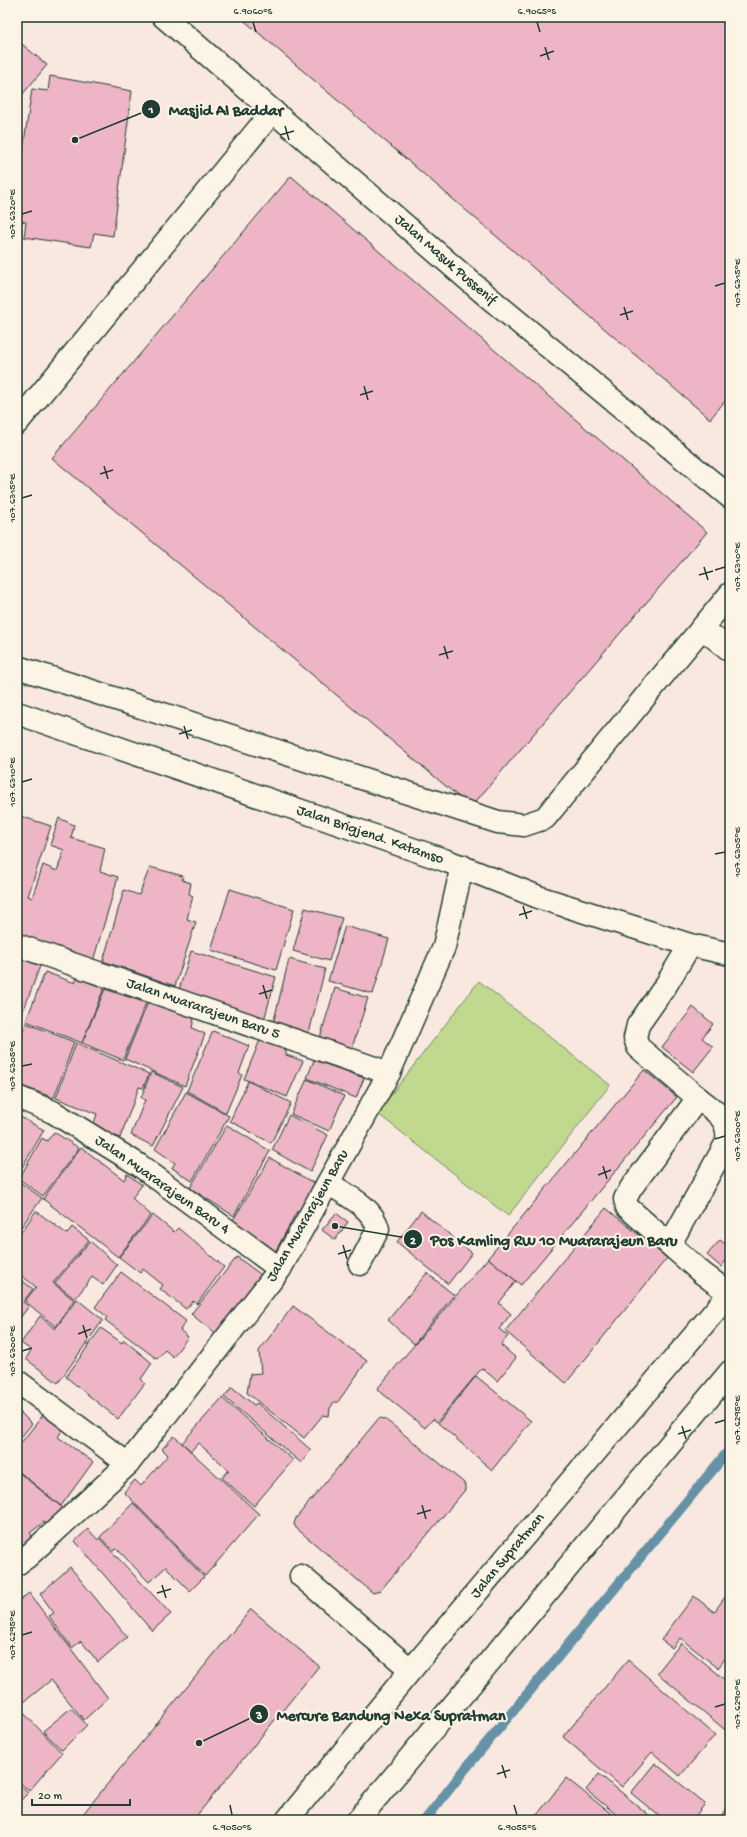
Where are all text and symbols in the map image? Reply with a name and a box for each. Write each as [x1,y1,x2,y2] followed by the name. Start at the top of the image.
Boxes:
[234,6,273,18] text: 6.9060°S
[518,6,557,18] text: 6.9065°S
[141,95,291,123] callout: Masjid Al Baddar
[169,103,285,122] text: Masjid Al Baddar
[148,104,154,118] text: 1
[7,188,19,240] text: 107.6320°E
[390,211,501,310] street label: Jalan Masuk Pussenif
[732,258,744,308] text: 107.6315°E
[7,473,19,523] text: 107.6315°E
[732,542,744,592] text: 107.6310°E
[7,757,19,807] text: 107.6310°E
[294,801,446,869] street label: Jalan Brigjend. Katamso
[732,826,744,878] text: 107.6305°E
[124,974,282,1044] street label: Jalan Muararajeun Baru 5
[7,1040,19,1092] text: 107.6305°E
[732,1110,744,1162] text: 107.6300°E
[91,1132,233,1238] street label: Jalan Muararajeun Baru 4
[263,1147,353,1285] street label: Jalan Muararajeun Baru
[403,1225,686,1253] callout: Pos Kamling RW 10 Muararajeun Baru
[429,1233,678,1252] text: Pos Kamling RW 10 Muararajeun Baru
[410,1235,416,1249] text: 2
[7,1325,19,1377] text: 107.6300°E
[732,1395,744,1446] text: 107.6295°E
[467,1510,549,1602] street label: Jalan Supratman
[7,1610,19,1661] text: 107.6295°E
[732,1679,744,1730] text: 107.6290°E
[249,1700,514,1728] callout: Mercure Bandung Nexa Supratman
[276,1708,506,1727] text: Mercure Bandung Nexa Supratman
[255,1710,262,1724] text: 3
[32,1781,130,1807] scale bar
[38,1790,63,1804] text: 20 m
[213,1822,252,1834] text: 6.9050°S
[498,1822,537,1834] text: 6.9055°S

